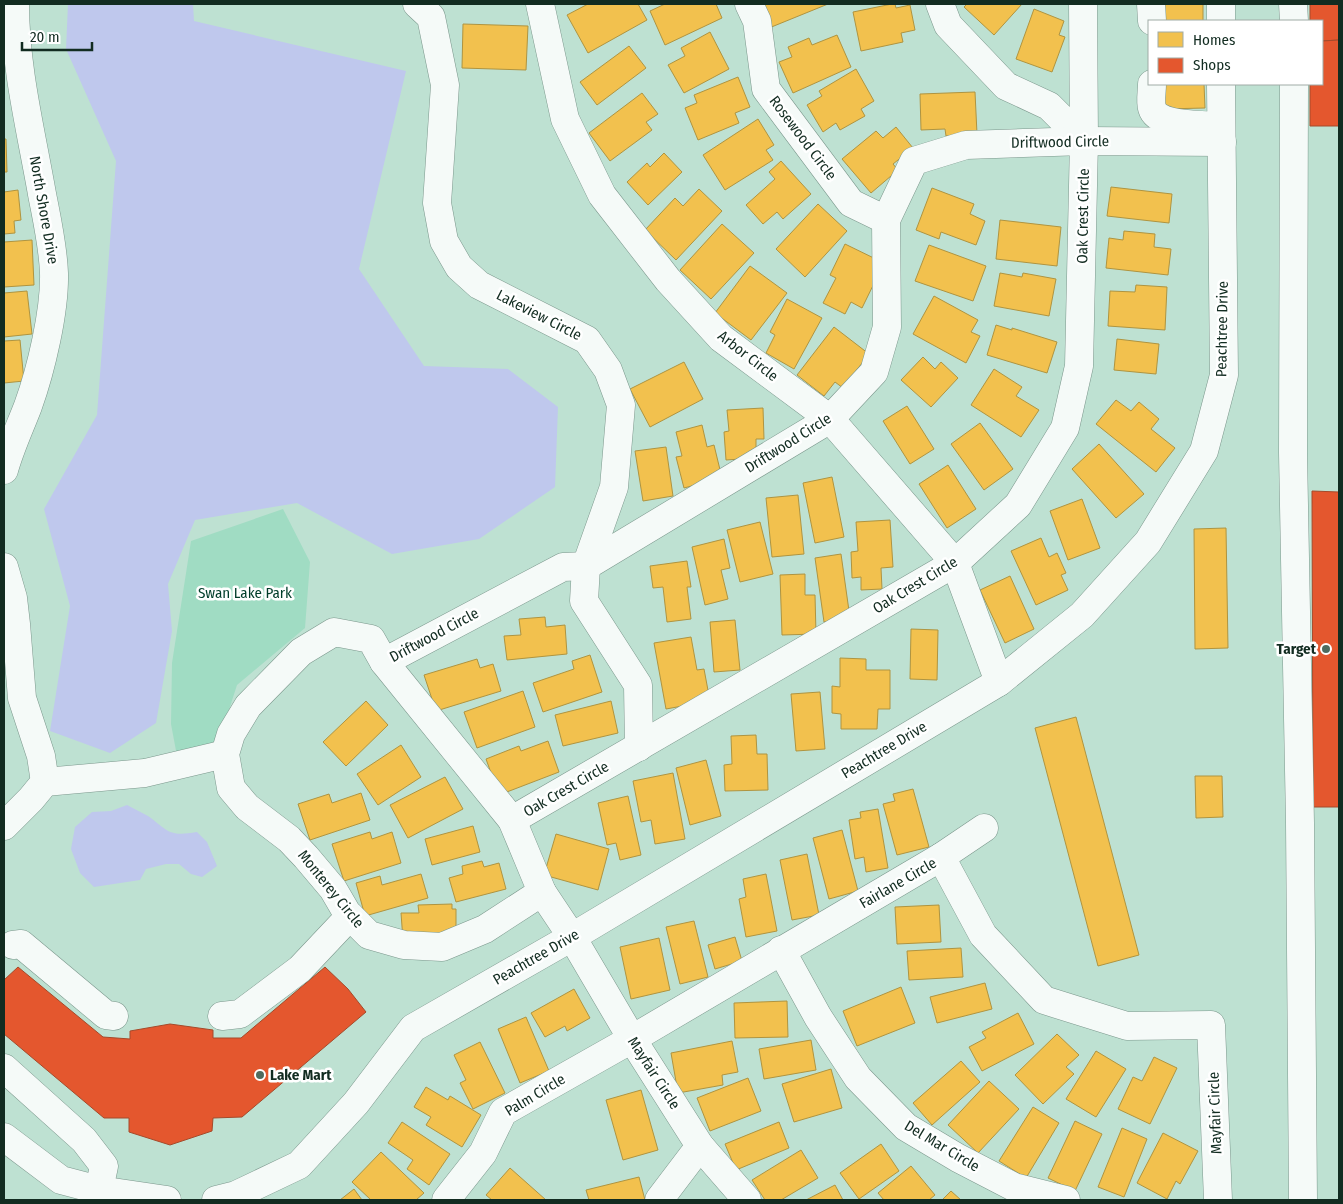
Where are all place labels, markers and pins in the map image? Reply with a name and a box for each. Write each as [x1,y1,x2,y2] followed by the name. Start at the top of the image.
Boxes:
[1277,640,1317,658] place label: Target
[1320,643,1332,655] marker: Target
[270,1066,332,1084] place label: Lake Mart
[254,1069,266,1081] marker: Lake Mart

